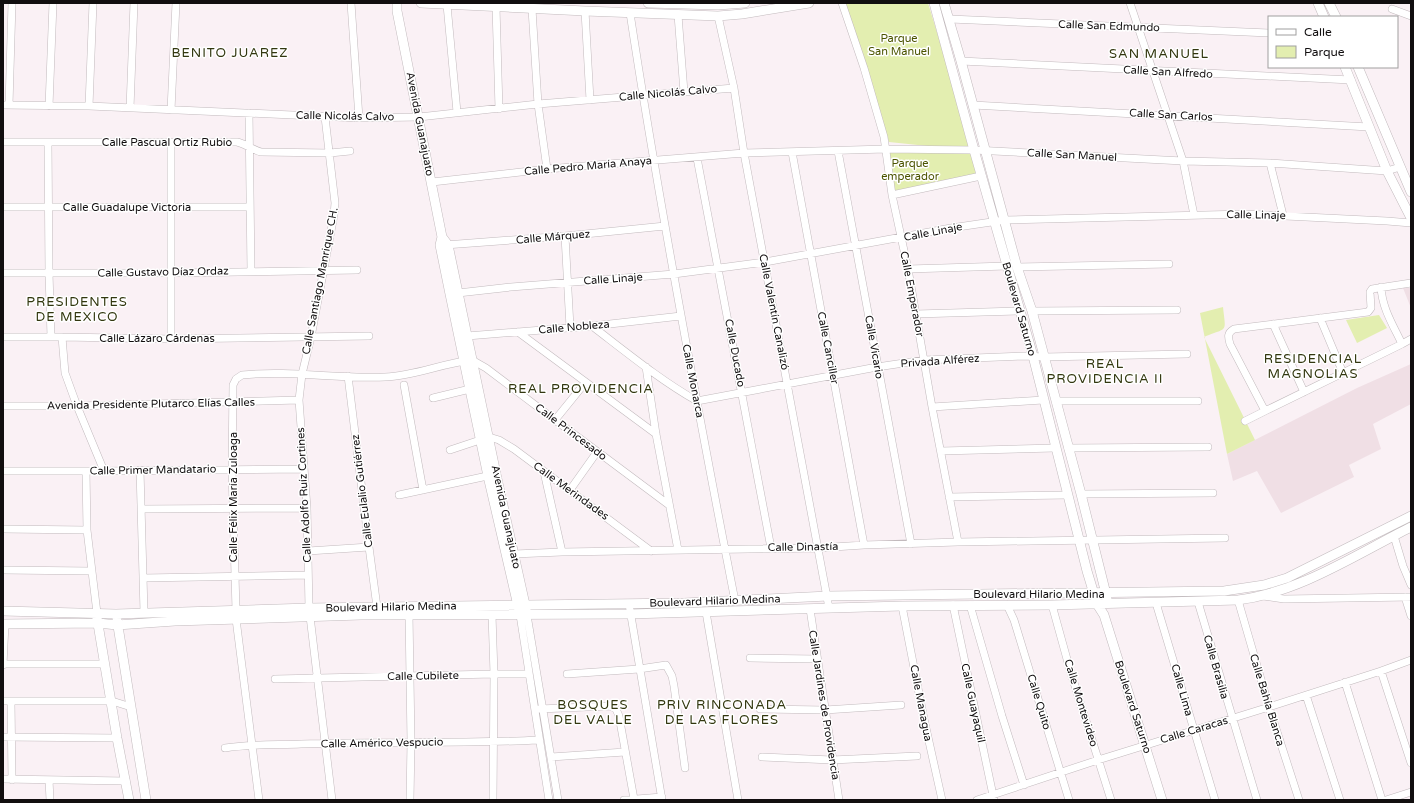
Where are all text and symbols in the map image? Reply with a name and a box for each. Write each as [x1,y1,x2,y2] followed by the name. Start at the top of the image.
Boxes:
[1268,16,1398,68] legend
[1058,18,1160,34] street label: Calle San Edmundo
[1304,25,1332,39] text: Calle
[868,32,930,58] park label: Parque San Manuel
[171,45,289,61] district label: BENITO JUAREZ
[1304,45,1345,59] text: Parque
[1109,46,1209,62] district label: SAN MANUEL
[1123,63,1214,81] street label: Calle San Alfredo
[404,71,437,177] street label: Avenida Guanajuato
[618,82,718,104] street label: Calle Nicolás Calvo
[1129,106,1213,124] street label: Calle San Carlos
[296,109,395,123] street label: Calle Nicolás Calvo
[102,136,233,149] street label: Calle Pascual Ortiz Rubio
[1027,146,1117,164] street label: Calle San Manuel
[524,154,652,178] street label: Calle Pedro María Anaya
[881,157,940,183] park label: Parque emperador
[63,201,191,214] street label: Calle Guadalupe Victoria
[299,206,341,356] street label: Calle Santiago Manrique CH.
[1226,208,1286,222] street label: Calle Linaje
[903,220,963,244] street label: Calle Linaje
[515,227,591,247] street label: Calle Márquez
[897,250,927,339] street label: Calle Emperador
[756,253,792,371] street label: Calle Valentín Canalizó
[999,261,1039,358] street label: Boulevard Saturno
[97,264,229,280] street label: Calle Gustavo Díaz Ordaz
[583,270,643,288] street label: Calle Linaje
[26,294,128,325] district label: PRESIDENTES DE MEXICO
[815,311,842,386] street label: Calle Canciller
[862,314,886,380] street label: Calle Vicario
[538,317,610,337] street label: Calle Nobleza
[722,318,748,388] street label: Calle Ducado
[99,332,215,345] street label: Calle Lázaro Cárdenas
[680,343,706,419] street label: Calle Monarca
[1264,351,1362,382] district label: RESIDENCIAL MAGNOLIAS
[900,352,980,370] street label: Privada Alférez
[1047,356,1163,387] district label: REAL PROVIDENCIA II
[508,381,654,397] district label: REAL PROVIDENCIA
[47,396,255,412] street label: Avenida Presidente Plutarco Elías Calles
[533,401,610,463] street label: Calle Princesado
[294,427,314,563] street label: Calle Adolfo Ruíz Cortines
[227,432,240,562] street label: Calle Félix María Zuloaga
[349,433,375,548] street label: Calle Eulalio Gutiérrez
[531,459,611,523] street label: Calle Merindades
[90,462,217,478] street label: Calle Primer Mandatario
[489,464,523,570] street label: Avenida Guanajuato
[768,540,838,554] street label: Calle Dinastía
[973,588,1105,601] street label: Boulevard Hilario Medina
[649,592,781,610] street label: Boulevard Hilario Medina
[325,599,457,615] street label: Boulevard Hilario Medina
[806,629,842,781] street label: Calle Jardines de Providencia
[1201,633,1231,701] street label: Calle Brasilia
[1247,652,1287,748] street label: Calle Bahía Blanca
[1062,658,1101,749] street label: Calle Montevideo
[1112,659,1154,755] street label: Boulevard Saturno
[958,662,988,744] street label: Calle Guayaquil
[1168,662,1196,718] street label: Calle Lima
[907,664,935,742] street label: Calle Managua
[387,669,459,683] street label: Calle Cubilete
[1024,673,1054,732] street label: Calle Quito
[553,697,633,728] district label: BOSQUES DEL VALLE
[657,697,787,728] district label: PRIV RINCONADA DE LAS FLORES
[1159,714,1229,746] street label: Calle Caracas
[321,735,444,751] street label: Calle Américo Vespucio

